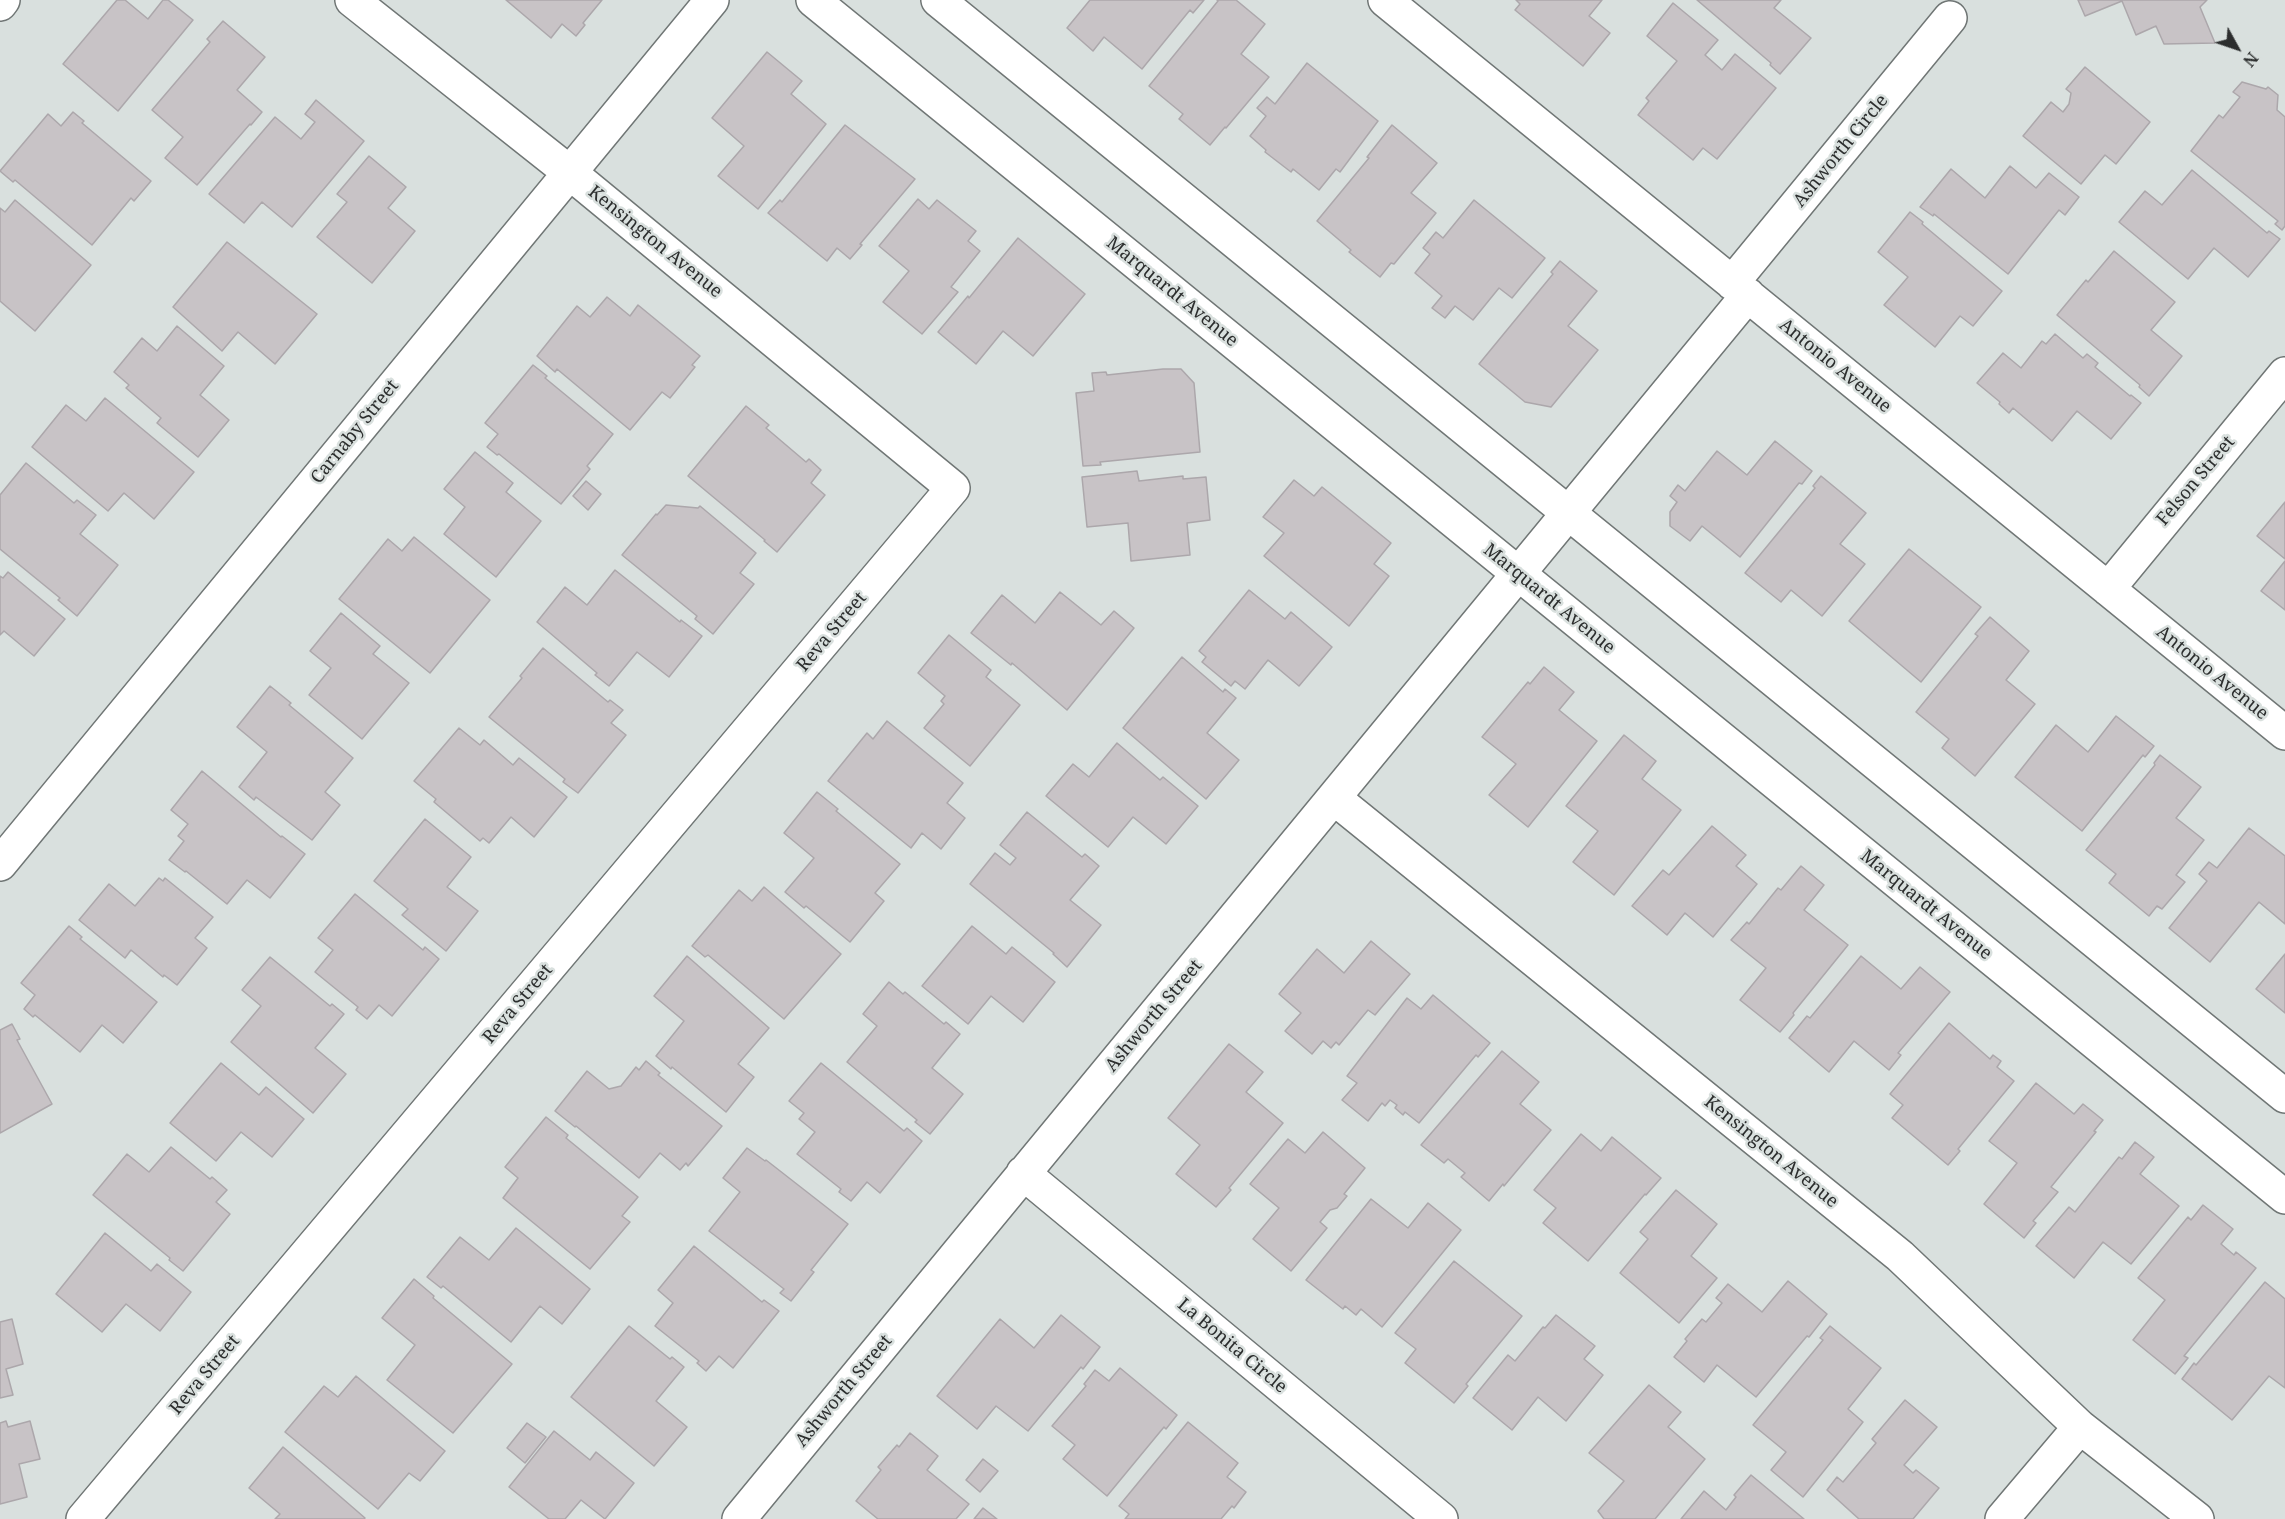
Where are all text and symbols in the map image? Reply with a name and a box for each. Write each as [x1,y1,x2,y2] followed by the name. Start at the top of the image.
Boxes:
[2207,18,2267,78] north arrow
[2238,48,2263,71] text: N
[1789,90,1893,212] street label: Ashworth Circle
[584,181,726,303] street label: Kensington Avenue
[1102,232,1242,352] street label: Marquardt Avenue
[1775,314,1895,418] street label: Antonio Avenue
[307,376,403,488] street label: Carnaby Street
[2152,432,2240,530] street label: Felson Street
[1479,539,1619,659] street label: Marquardt Avenue
[793,588,871,676] street label: Reva Street
[2152,621,2272,725] street label: Antonio Avenue
[1856,845,1996,965] street label: Marquardt Avenue
[1101,956,1207,1076] street label: Ashworth Street
[479,960,557,1048] street label: Reva Street
[1700,1091,1842,1213] street label: Kensington Avenue
[1173,1294,1291,1398] street label: La Bonita Circle
[166,1331,244,1419] street label: Reva Street
[791,1331,897,1451] street label: Ashworth Street

